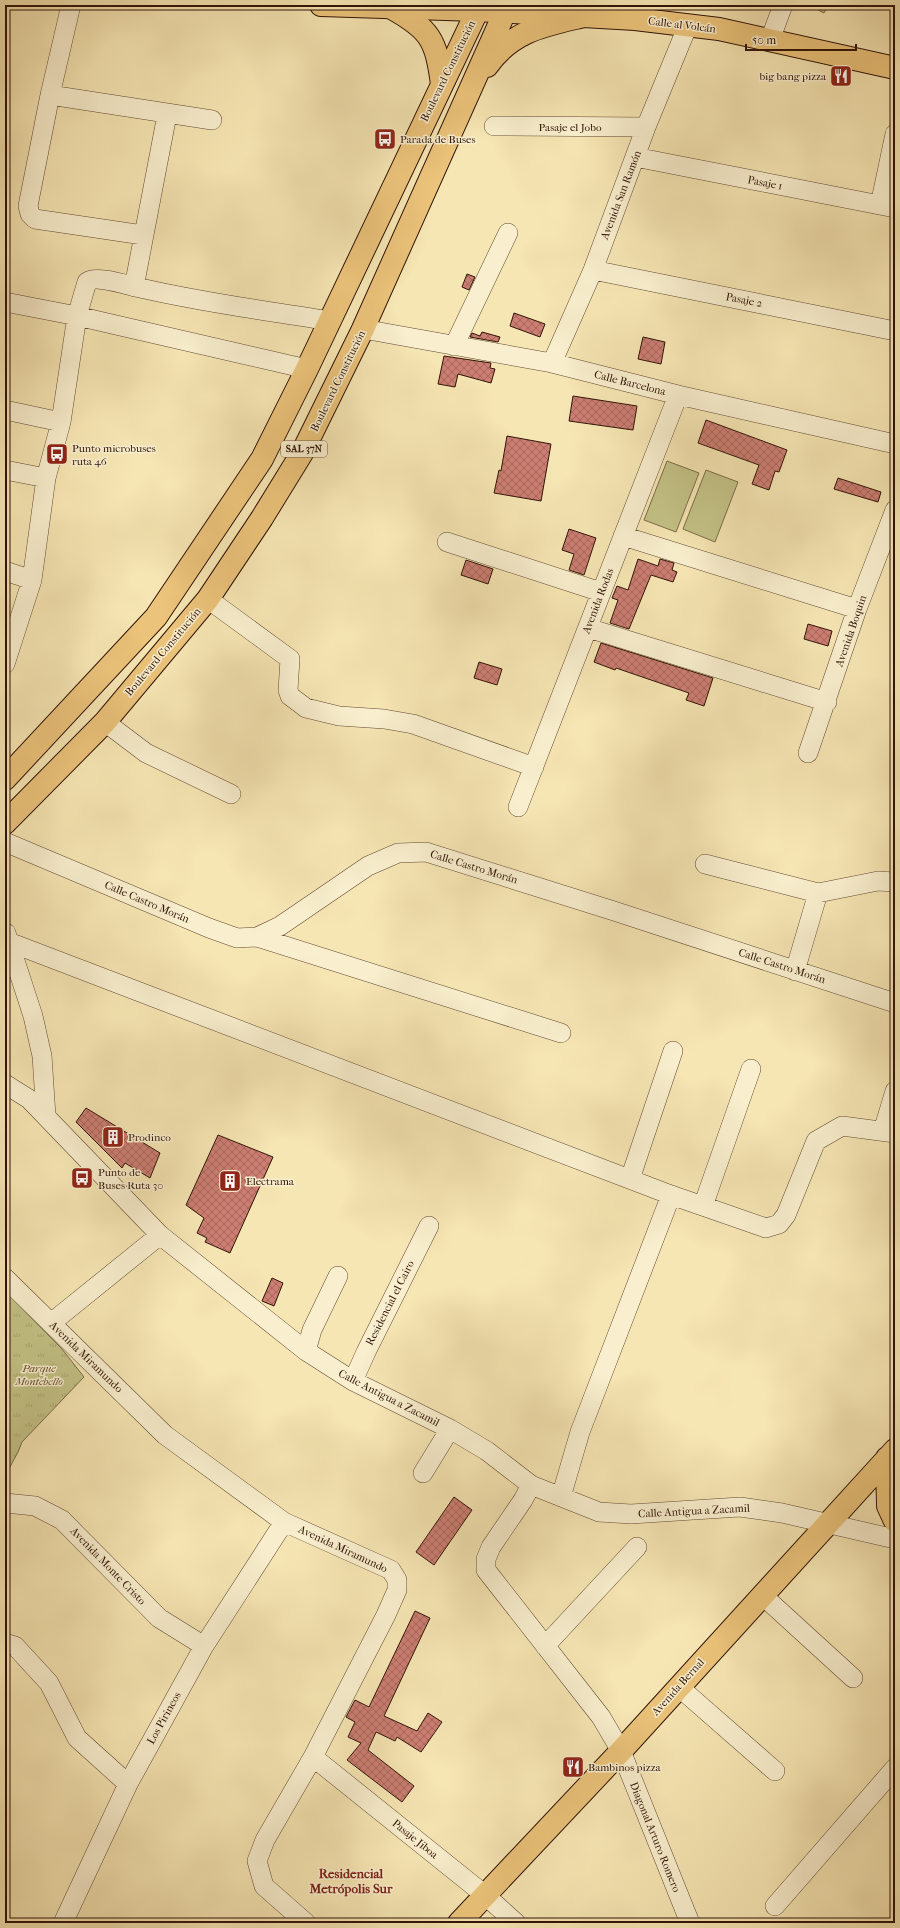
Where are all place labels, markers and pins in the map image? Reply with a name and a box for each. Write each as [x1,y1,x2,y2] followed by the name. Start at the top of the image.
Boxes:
[828,63,854,89] restaurant icon: big bang pizza
[758,70,827,83] place label: big bang pizza
[372,126,398,152] bus stop icon: Parada de Buses
[400,133,476,146] place label: Parada de Buses
[44,441,70,467] bus stop icon: Punto microbuses ruta 46
[72,442,156,468] place label: Punto microbuses ruta 46
[100,1124,126,1150] building icon: Prodinco
[128,1131,171,1144] place label: Prodinco
[69,1165,95,1191] bus stop icon: Punto de Buses Ruta 30
[98,1166,163,1192] place label: Punto de Buses Ruta 30
[217,1168,243,1194] building icon: Electrama
[246,1175,295,1188] place label: Electrama
[560,1754,586,1780] restaurant icon: Bambinos pizza
[588,1761,662,1774] place label: Bambinos pizza

